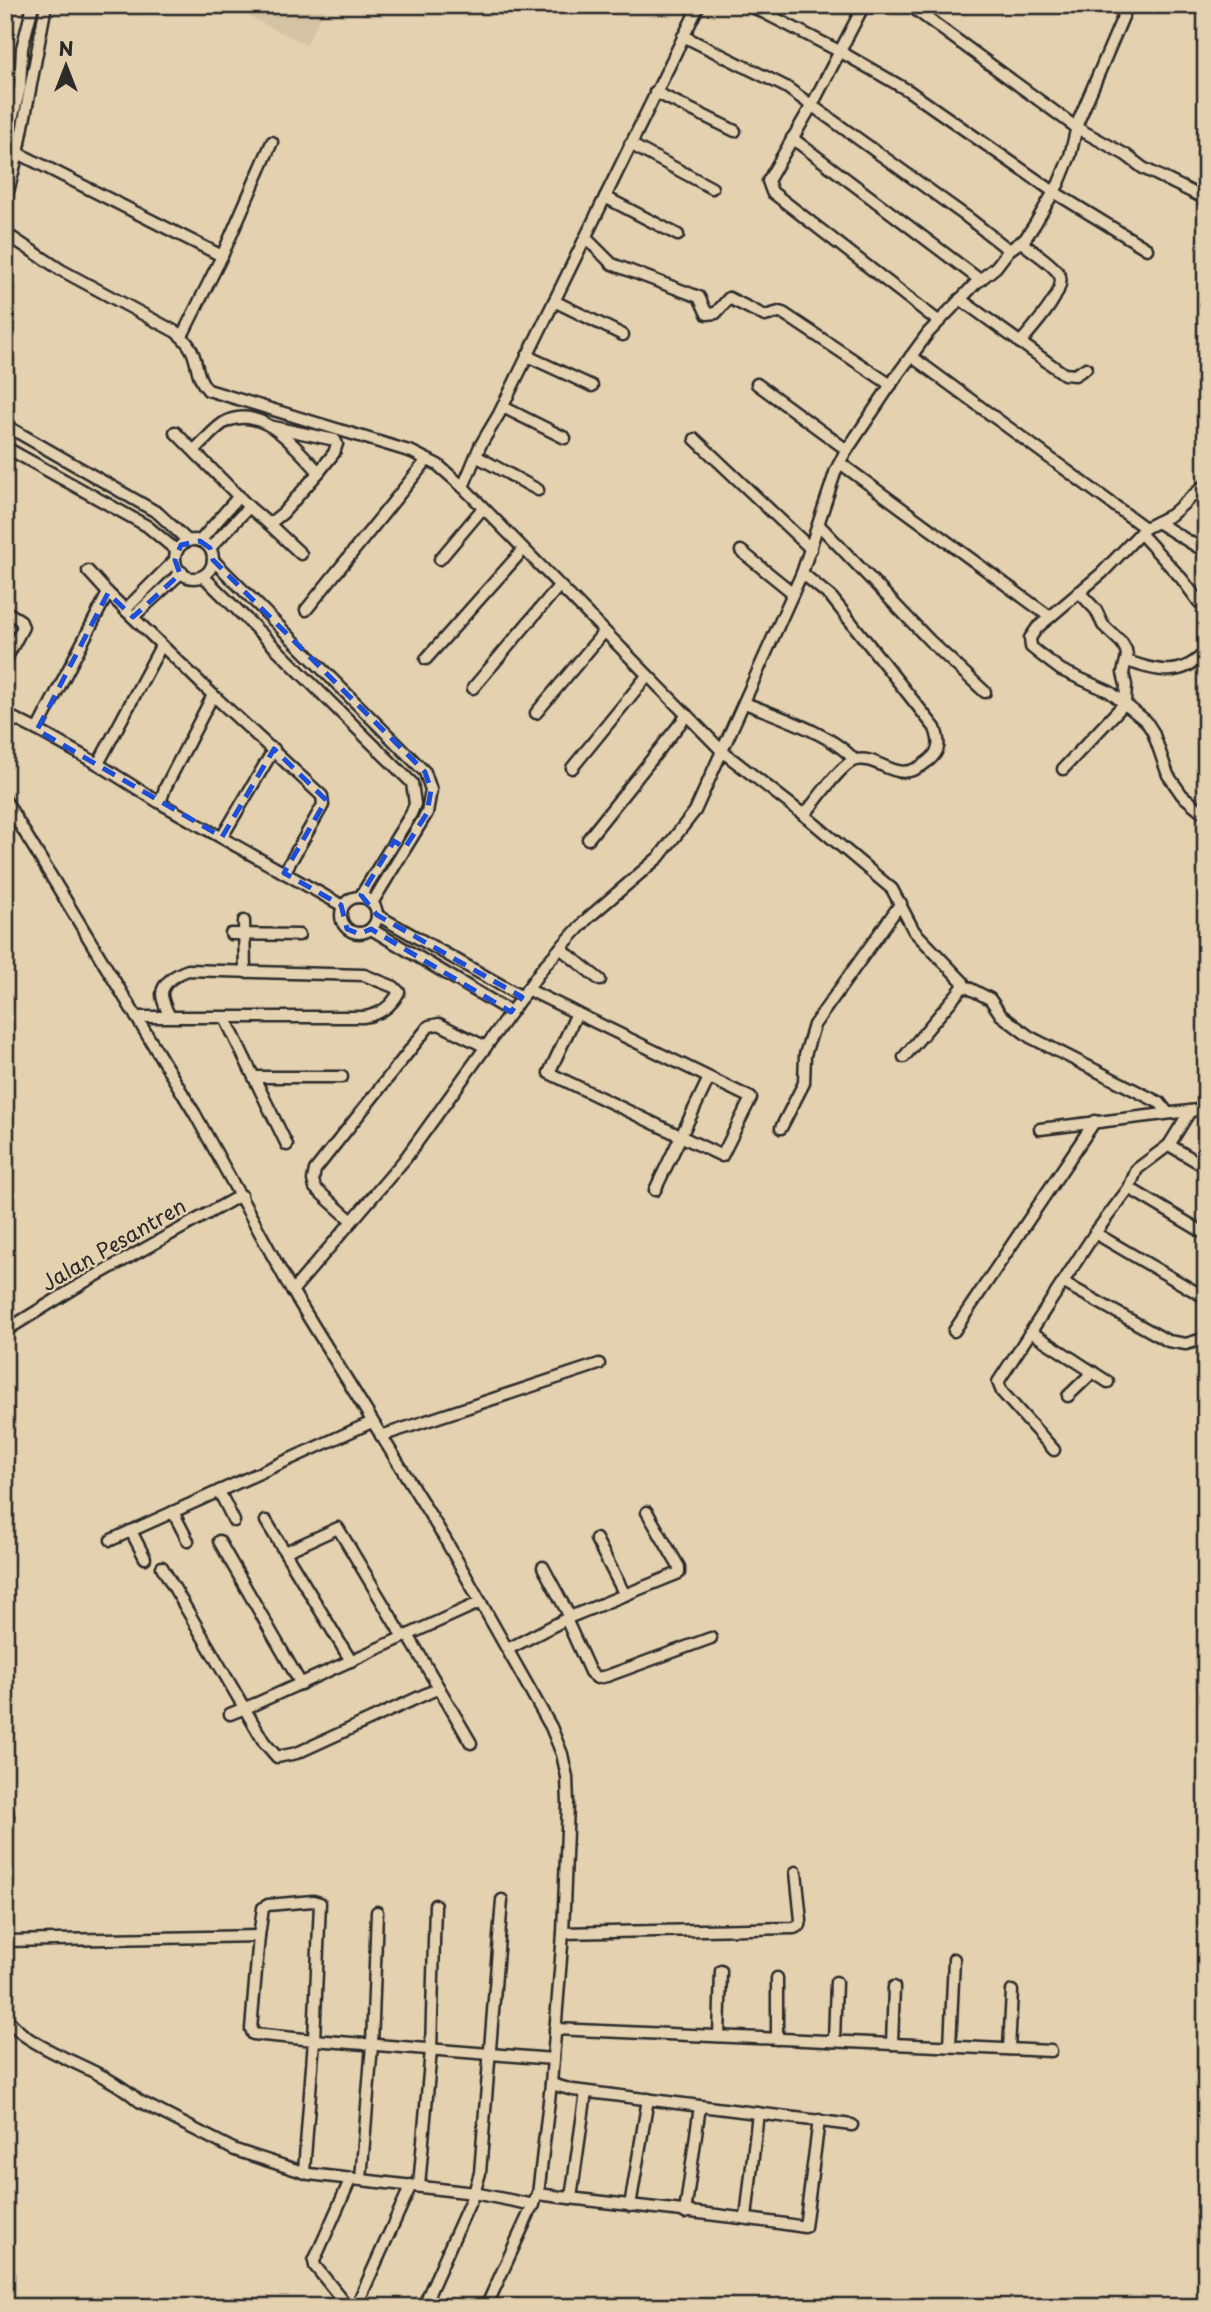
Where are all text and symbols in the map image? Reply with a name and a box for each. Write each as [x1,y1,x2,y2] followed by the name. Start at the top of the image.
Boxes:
[32,32,102,102] north arrow
[58,34,74,62] text: N
[34,1189,192,1298] street label: Jalan Pesantren

